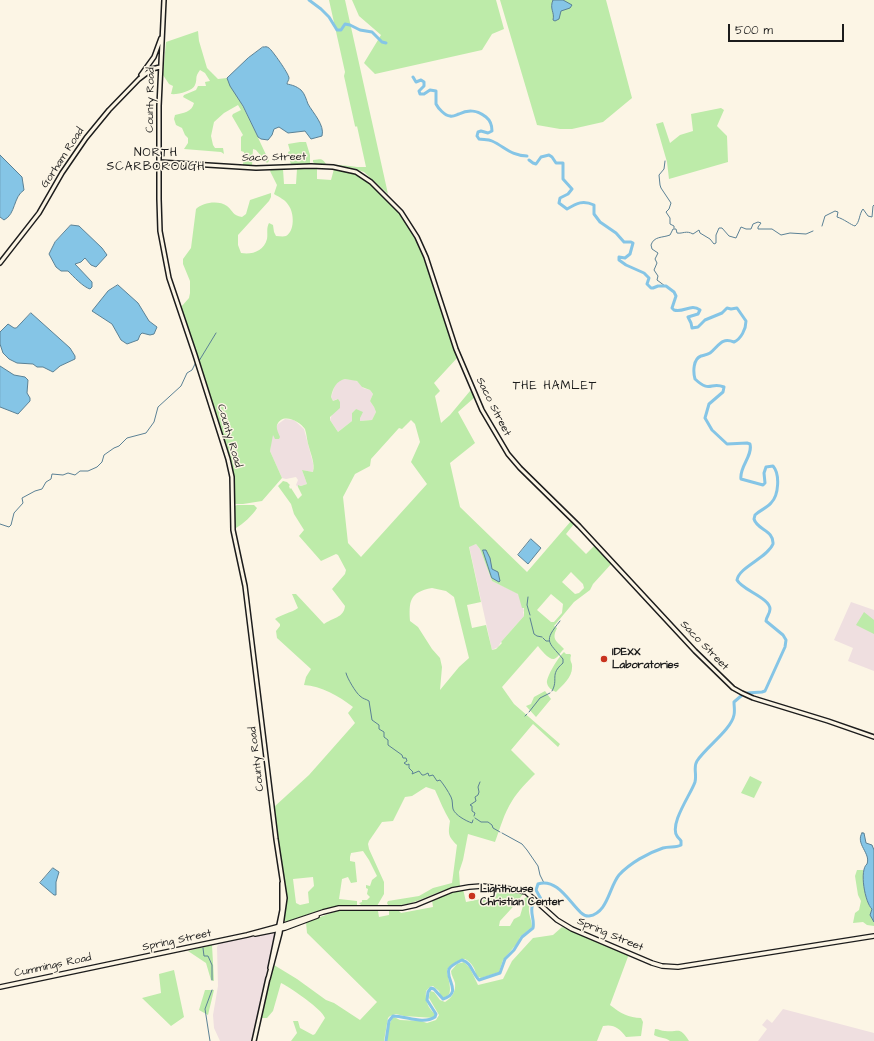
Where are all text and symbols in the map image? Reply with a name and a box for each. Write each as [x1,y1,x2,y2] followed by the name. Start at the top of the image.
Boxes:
[730,16,846,42] scale bar
[735,22,773,39] text: 500 m
[144,67,158,133] street label: County Road
[39,125,87,191] street label: Gorham Road
[107,146,205,174] district label: NORTH SCARBOROUGH
[242,151,306,165] street label: Saco Street
[473,375,513,439] street label: Saco Street
[513,379,597,393] district label: THE HAMLET
[214,403,244,469] street label: County Road
[677,618,731,674] street label: Saco Street
[612,646,679,672] place label: IDEXX Laboratories
[599,654,609,664] marker: IDEXX Laboratories
[246,726,268,792] street label: County Road
[480,883,564,909] place label: Lighthouse Christian Center
[467,891,477,901] marker: Lighthouse Christian Center
[575,915,645,955] street label: Spring Street
[141,927,213,955] street label: Spring Street
[13,951,93,981] street label: Cummings Road

